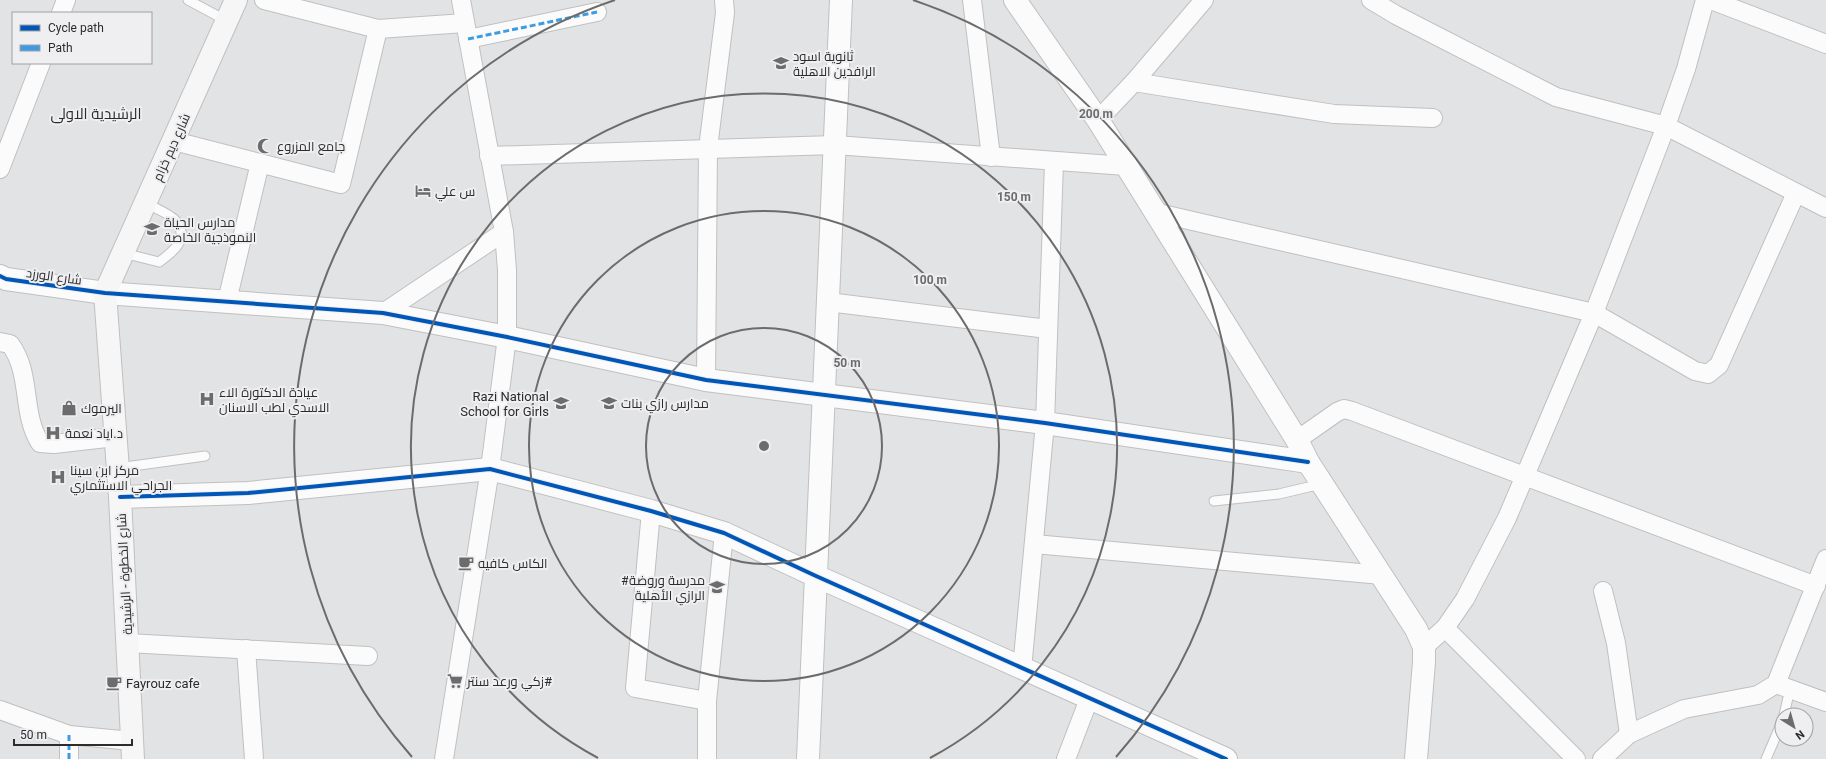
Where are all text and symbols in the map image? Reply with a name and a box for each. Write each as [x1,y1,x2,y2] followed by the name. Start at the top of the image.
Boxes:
[12,12,152,64] legend
[48,21,104,35] text: Cycle path
[48,41,73,55] text: Path
[793,49,876,79] place label: ثانوية اسود الرافدين الاهلية
[772,54,790,72] school or university icon: ثانوية اسود الرافدين الاهلية
[50,105,142,124] district label: الرشيدية الاولى
[1079,107,1113,121] text: 200 m
[150,111,195,184] street label: شارع ديم خزام
[256,137,274,155] mosque icon: جامع المزروع
[277,139,345,155] place label: جامع المزروع
[414,182,432,200] hotel icon: س علي
[435,184,475,202] place label: س علي
[997,190,1031,204] text: 150 m
[164,215,256,245] place label: مدارس الحياة النموذجية الخاصة
[143,220,161,238] school or university icon: مدارس الحياة النموذجية الخاصة
[25,265,83,289] street label: شارع الورزد
[913,273,947,287] text: 100 m
[833,356,861,370] text: 50 m
[219,385,330,418] place label: عيادة الدكتورة الاء الاسدي لطب الاسنان
[460,389,549,419] place label: Razi National School for Girls
[198,390,216,408] hospital icon: عيادة الدكتورة الاء الاسدي لطب الاسنان
[552,394,570,412] school or university icon: Razi National School for Girls
[600,394,618,412] school or university icon: مدارس رازي بنات
[621,396,709,414] place label: مدارس رازي بنات
[60,399,78,417] shop icon: اليرموك
[81,401,122,416] place label: اليرموك
[44,424,62,442] hospital icon: د.اياد نعمة
[65,426,123,441] place label: د.اياد نعمة
[757,439,771,453] centre of rings
[70,463,172,496] place label: مركز ابن سينا الجراحي الاستثماري
[49,468,67,486] hospital icon: مركز ابن سينا الجراحي الاستثماري
[114,513,136,635] street label: شارع الخطوة - الرشيدية
[457,554,475,572] cafe icon: الكاس كافيه
[478,556,548,571] place label: الكاس كافيه
[621,573,705,606] place label: #مدرسة وروضة الرازي الأهلية
[708,578,726,596] school or university icon: #مدرسة وروضة الرازي الأهلية
[446,672,464,690] supermarket icon: زكي ورعد سنتر#
[105,674,123,692] cafe icon: Fayrouz cafe
[466,674,552,692] place label: زكي ورعد سنتر#
[126,676,200,691] place label: Fayrouz cafe
[1774,707,1814,747] north arrow
[14,721,132,747] scale bar
[1793,727,1807,742] text: N
[20,728,47,742] text: 50 m

